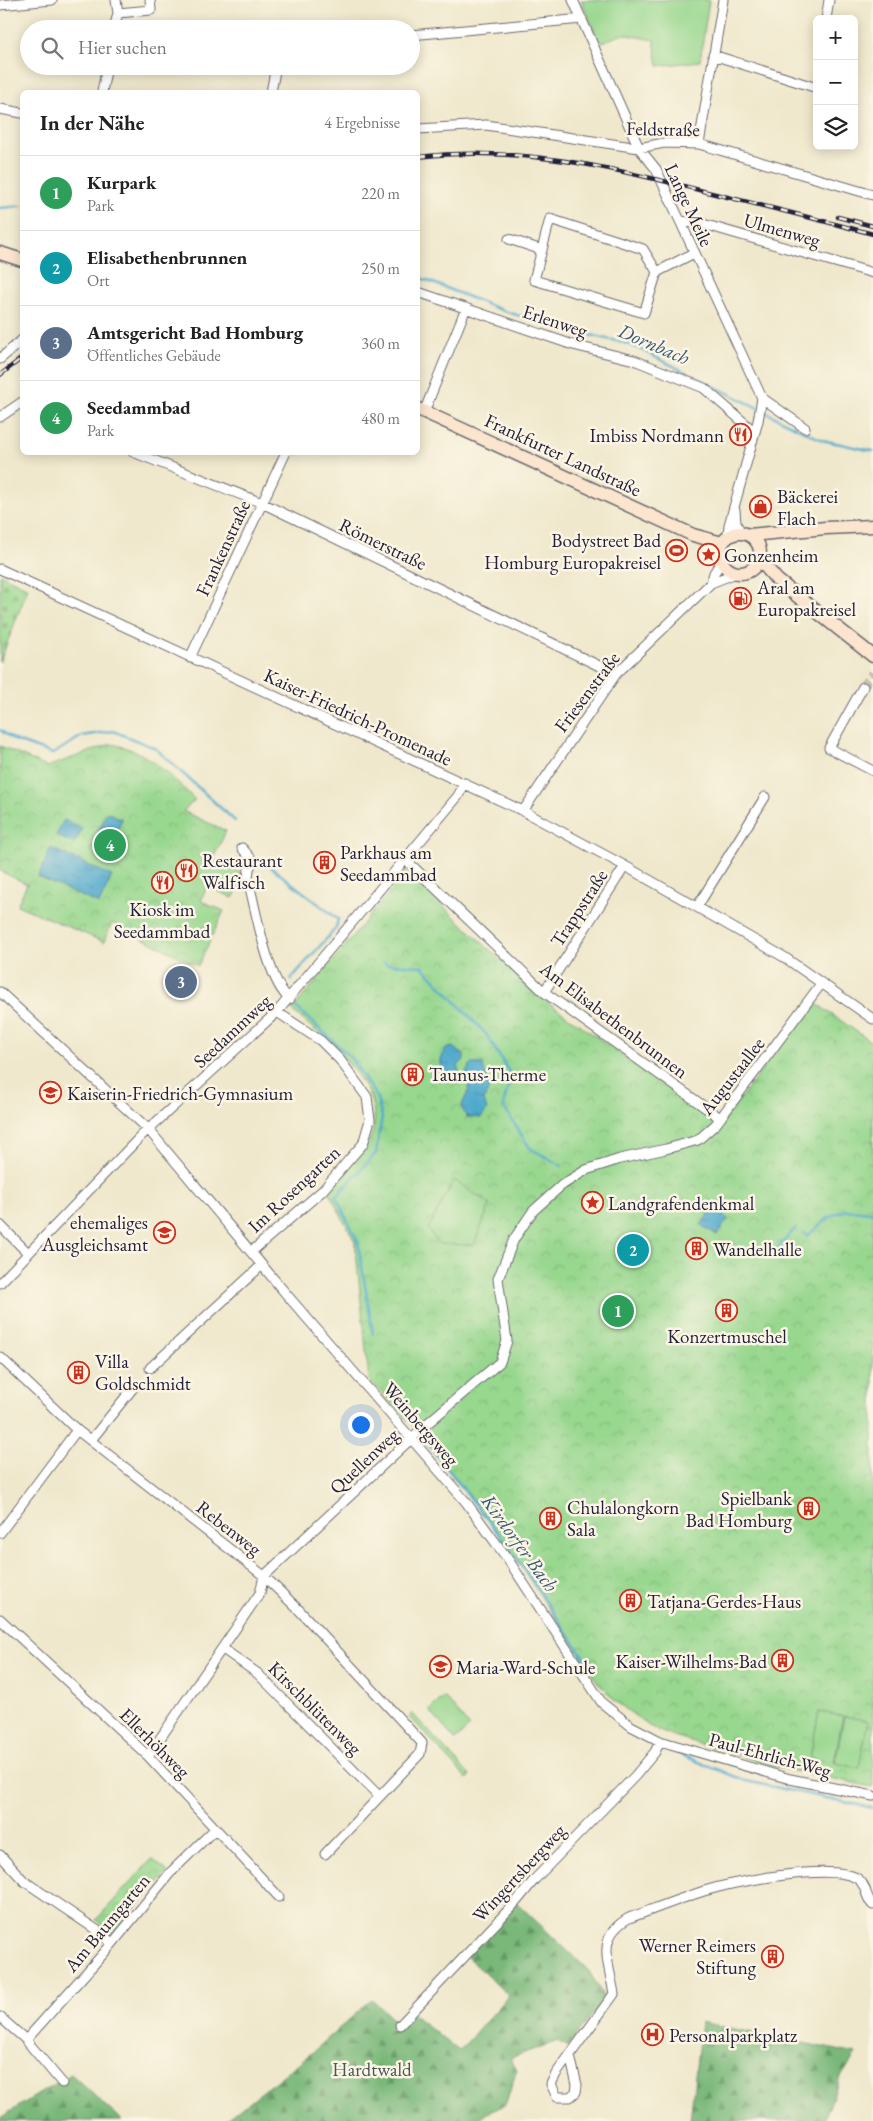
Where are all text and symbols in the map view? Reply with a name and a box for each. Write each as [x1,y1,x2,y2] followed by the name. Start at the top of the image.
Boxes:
[813,15,858,150] map controls
[813,15,858,60] button: +
[20,20,420,75] search box
[38,34,66,62] icon: search
[78,35,167,60] text: Hier suchen
[813,60,858,105] button: −
[813,105,858,150] button: layers
[40,109,145,136] text: In der Nähe
[324,112,400,133] text: 4 Ergebnisse
[626,116,700,142] street label: Feldstraße
[659,159,719,251] street label: Lange Meile
[87,170,156,195] text: Kurpark
[52,183,60,204] text: 1
[361,183,400,204] text: 220 m
[87,195,114,216] text: Park
[741,207,824,253] street label: Ulmenweg
[87,245,247,270] text: Elisabethenbrunnen
[52,258,60,279] text: 2
[361,258,400,279] text: 250 m
[87,270,110,291] text: Ort
[519,299,591,343] street label: Erlenweg
[614,317,694,371] water label: Dornbach
[87,320,303,345] text: Amtsgericht Bad Homburg
[52,333,60,354] text: 3
[361,333,400,354] text: 360 m
[87,345,221,366] text: Öffentliches Gebäude
[87,395,191,420] text: Seedammbad
[52,408,60,429] text: 4
[361,408,400,429] text: 480 m
[481,408,645,502] street label: Frankfurter Landstraße
[87,420,114,441] text: Park
[589,423,724,448] place label: Imbiss Nordmann
[728,423,752,447] restaurant icon: Imbiss Nordmann
[777,484,839,531] place label: Bäckerei Flach
[749,495,773,519] shop icon: Bäckerei Flach
[190,496,256,600] street label: Frankenstraße
[335,512,431,576] street label: Römerstraße
[484,528,661,575] place label: Bodystreet Bad Homburg Europakreisel
[665,539,689,563] sports icon: Bodystreet Bad Homburg Europakreisel
[696,543,720,567] place icon: Gonzenheim
[724,543,819,568] place label: Gonzenheim
[756,575,856,622] place label: Aral am Europakreisel
[729,586,753,610] fuel station icon: Aral am Europakreisel
[549,647,625,737] street label: Friesenstraße
[260,662,456,772] street label: Kaiser-Friedrich-Promenade
[94,826,126,864] pin: 4
[340,840,437,887] place label: Parkhaus am Seedammbad
[202,848,283,895] place label: Restaurant Walfisch
[312,851,336,875] building icon: Parkhaus am Seedammbad
[174,859,198,883] restaurant icon: Restaurant Walfisch
[545,865,613,951] street label: Trappstraße
[150,871,174,895] restaurant icon: Kiosk im Seedammbad
[114,897,211,944] place label: Kiosk im Seedammbad
[534,955,693,1084] street label: Am Elisabethenbrunnen
[165,963,197,1001] pin: 3
[188,988,277,1073] street label: Seedammweg
[693,1032,770,1121] street label: Augustaallee
[401,1062,425,1086] building icon: Taunus-Therme
[429,1062,546,1087] place label: Taunus-Therme
[39,1081,63,1105] school or university icon: Kaiserin-Friedrich-Gymnasium
[67,1081,294,1106] place label: Kaiserin-Friedrich-Gymnasium
[243,1140,345,1238] street label: Im Rosengarten
[580,1191,604,1215] place icon: Landgrafendenkmal
[608,1191,755,1216] place label: Landgrafendenkmal
[41,1210,148,1257] place label: ehemaliges Ausgleichsamt
[152,1221,176,1245] school or university icon: ehemaliges Ausgleichsamt
[617,1231,649,1269] pin: 2
[685,1237,709,1261] building icon: Wandelhalle
[713,1237,802,1262] place label: Wandelhalle
[602,1292,634,1330] pin: 1
[715,1298,739,1322] building icon: Konzertmuschel
[667,1324,787,1349] place label: Konzertmuschel
[95,1349,191,1396] place label: Villa Goldschmidt
[67,1360,91,1384] building icon: Villa Goldschmidt
[378,1377,465,1472] street label: Weinbergsweg
[348,1412,374,1438] your location
[324,1422,405,1500] street label: Quellenweg
[686,1486,793,1533] place label: Spielbank Bad Homburg
[475,1488,564,1597] water label: Kirdorfer Bach
[191,1495,267,1562] street label: Rebenweg
[567,1495,679,1542] place label: Chulalongkorn Sala
[796,1497,820,1521] building icon: Spielbank Bad Homburg
[539,1506,563,1530] building icon: Chulalongkorn Sala
[619,1589,643,1613] building icon: Tatjana-Gerdes-Haus
[647,1589,801,1614] place label: Tatjana-Gerdes-Haus
[616,1649,767,1674] place label: Kaiser-Wilhelms-Bad
[771,1649,795,1673] building icon: Kaiser-Wilhelms-Bad
[428,1655,452,1679] school or university icon: Maria-Ward-Schule
[456,1655,595,1680] place label: Maria-Ward-Schule
[263,1656,368,1761] street label: Kirschblütenweg
[114,1702,196,1784] street label: Ellerhöhweg
[706,1727,835,1784] street label: Paul-Ehrlich-Weg
[467,1818,572,1928] street label: Wingertsbergweg
[58,1869,155,1978] street label: Am Baumgarten
[639,1933,757,1980] place label: Werner Reimers Stiftung
[760,1944,784,1968] building icon: Werner Reimers Stiftung
[641,2023,665,2047] hospital icon: Personalparkplatz
[669,2023,798,2048] place label: Personalparkplatz
[332,2057,412,2082] park label: Hardtwald

